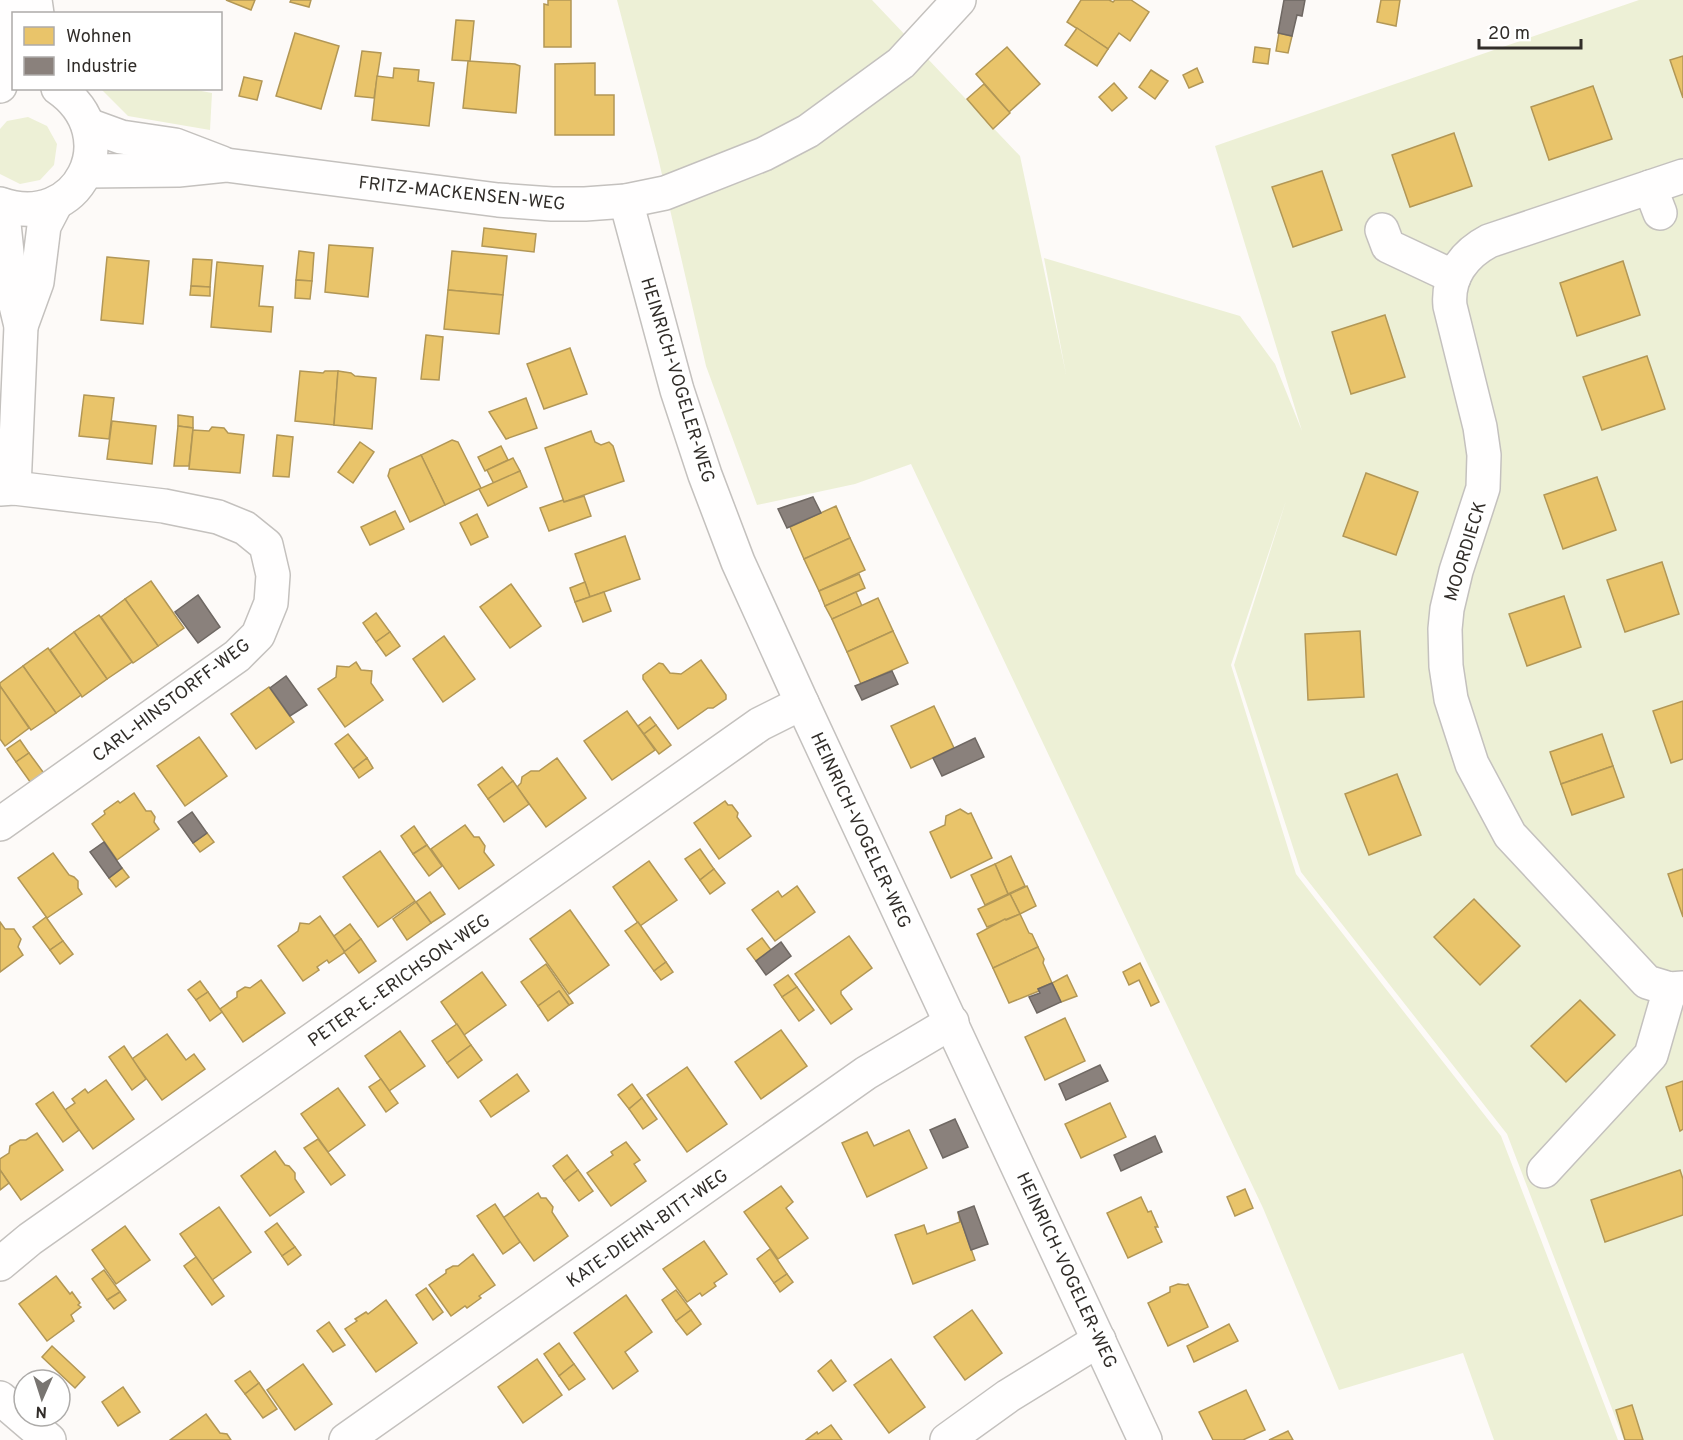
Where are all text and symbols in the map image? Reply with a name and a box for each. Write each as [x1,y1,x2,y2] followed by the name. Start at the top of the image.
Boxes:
[12,12,222,90] legend
[1479,12,1581,50] scale bar
[1488,23,1530,46] text: 20 m
[66,26,132,49] text: Wohnen
[66,56,137,79] text: Industrie
[357,172,566,217] street label: FRITZ-MACKENSEN-WEG
[634,275,719,486] street label: HEINRICH-VOGELER-WEG
[1440,499,1493,604] street label: MOORDIECK
[88,634,255,768] street label: CARL-HINSTORFF-WEG
[804,729,915,932] street label: HEINRICH-VOGELER-WEG
[304,909,496,1053] street label: PETER-E.-ERICHSON-WEG
[563,1165,733,1294] street label: KATE-DIEHN-BITT-WEG
[1010,1169,1121,1372] street label: HEINRICH-VOGELER-WEG
[12,1368,72,1428] north arrow
[35,1401,48,1421] text: N

